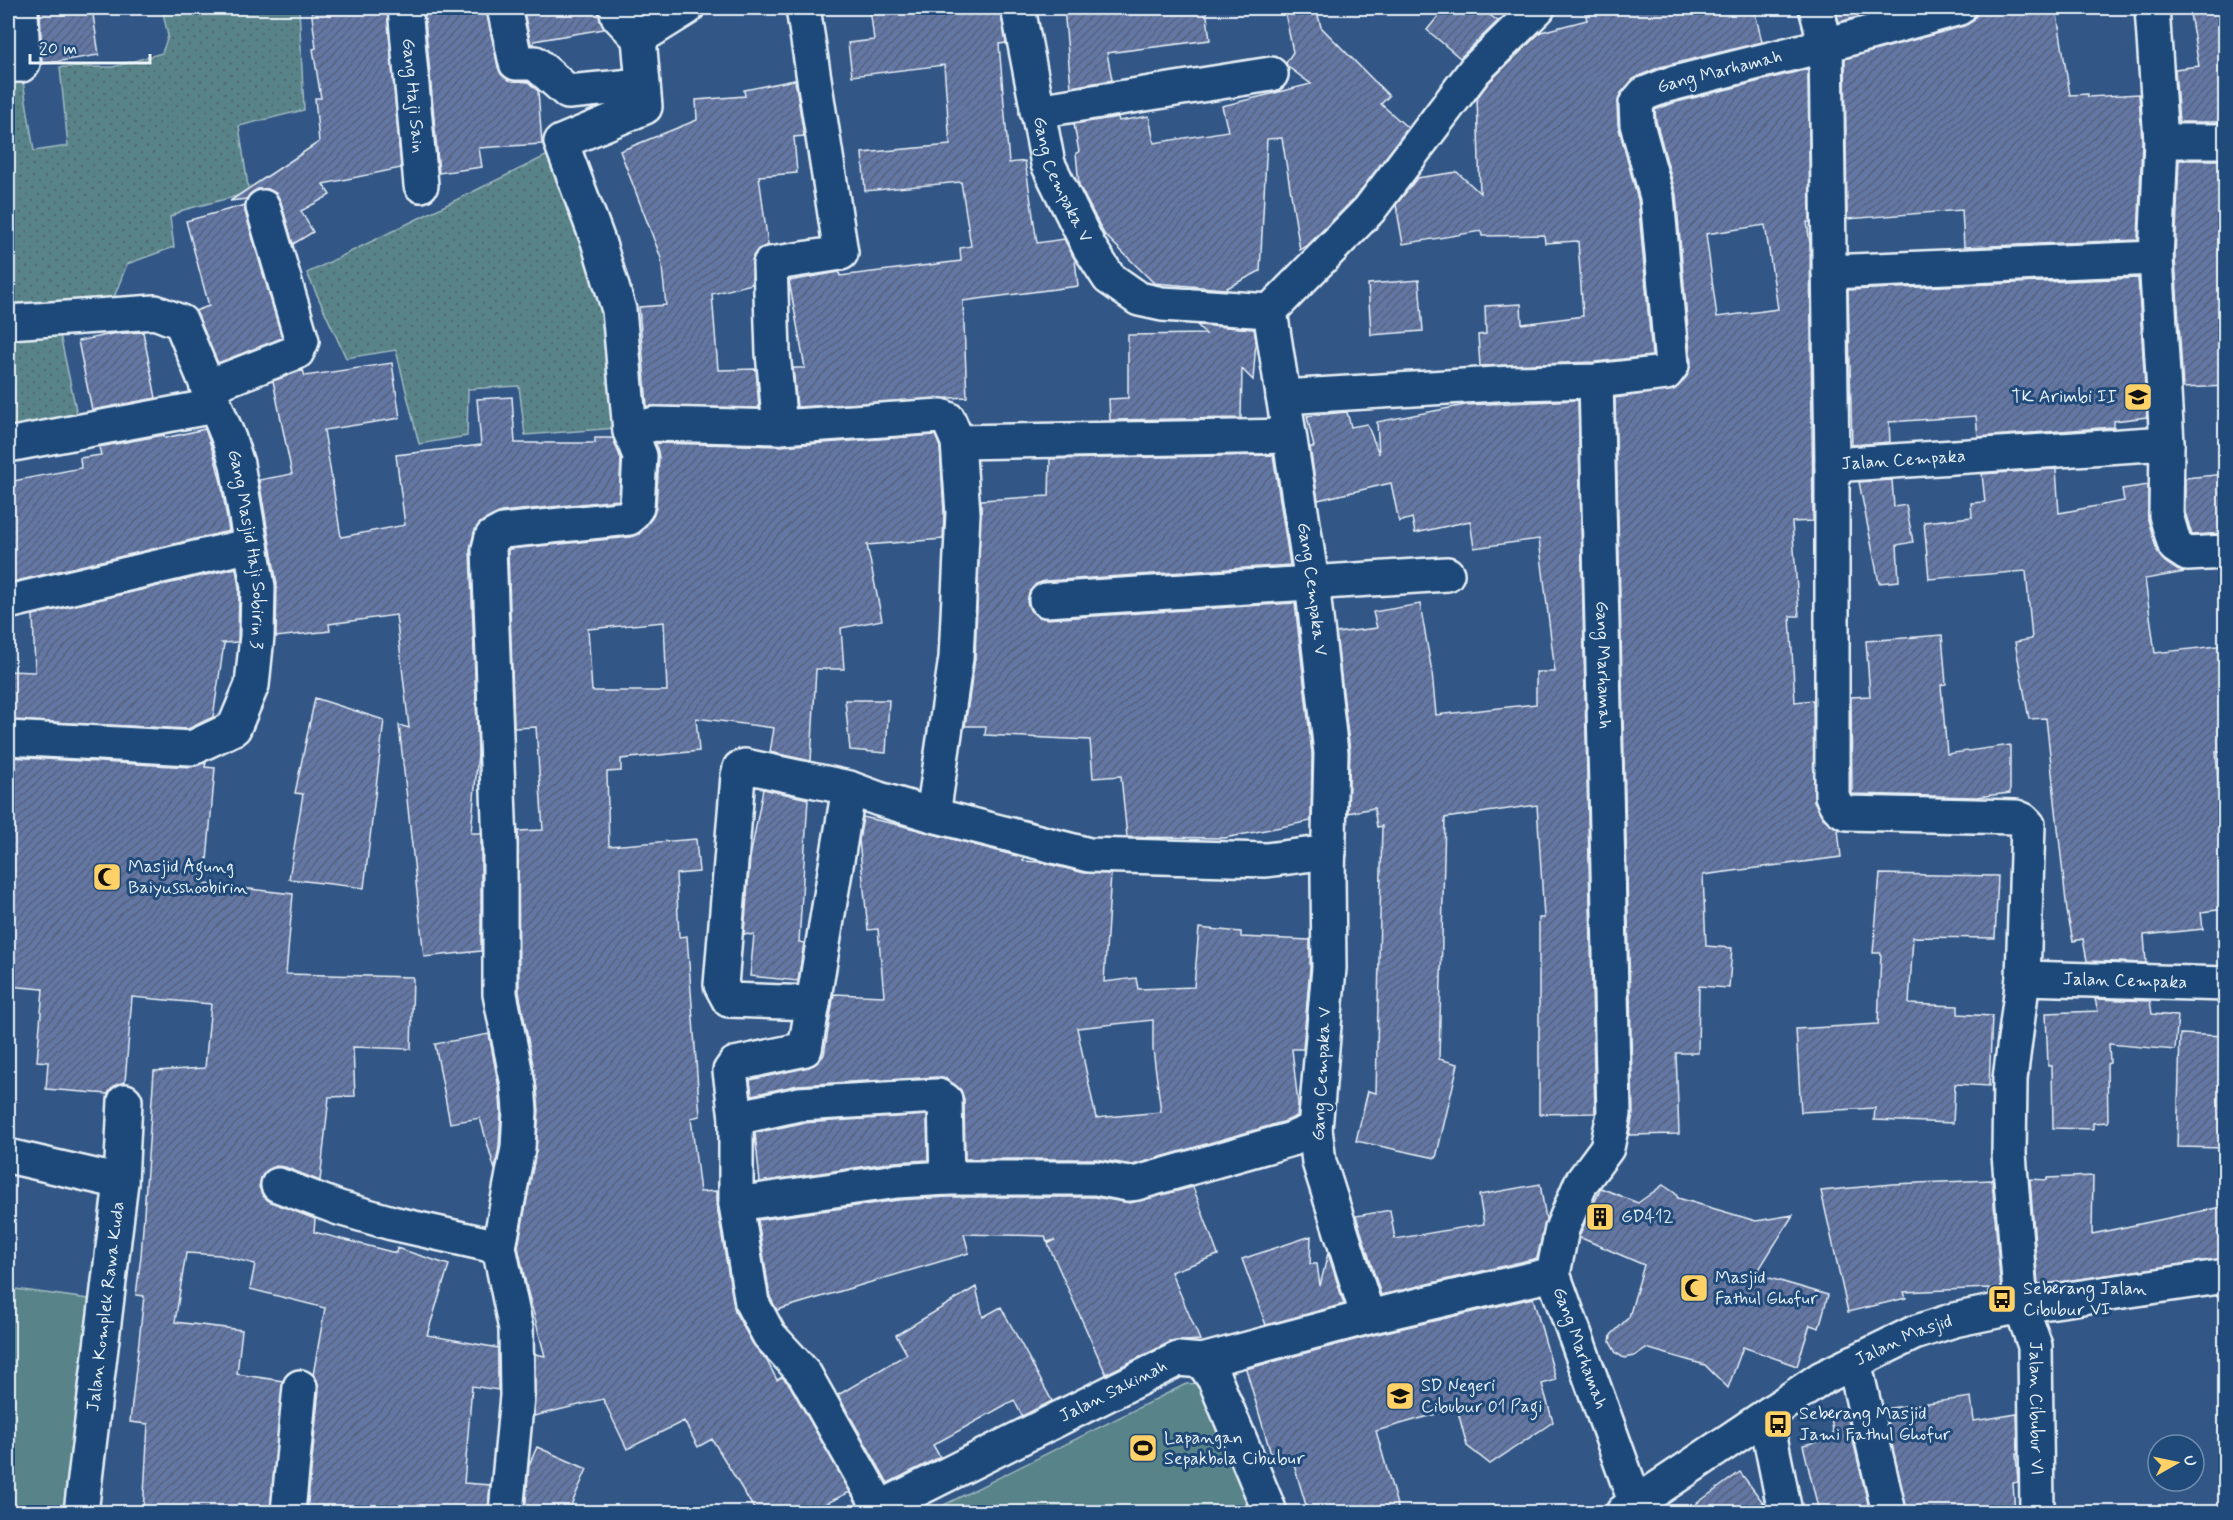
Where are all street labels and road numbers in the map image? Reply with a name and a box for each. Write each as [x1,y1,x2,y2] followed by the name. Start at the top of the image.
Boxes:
[396,37,430,154] street label: Gang Haji Sain
[1653,44,1785,100] street label: Gang Marhamah
[1027,114,1097,247] street label: Gang Cempaka V
[1841,444,1966,476] street label: Jalan Cempaka
[221,446,271,650] street label: Gang Masjid Haji Sobirin 3
[1291,521,1332,657] street label: Gang Cempaka V
[1589,601,1617,729] street label: Gang Marhamah
[2062,967,2188,995] street label: Jalan Cempaka
[1306,1006,1338,1142] street label: Gang Cempaka V
[81,1200,131,1413] street label: Jalan Komplek Rawa Kuda
[1547,1284,1613,1413] street label: Gang Marhamah
[1851,1309,1955,1372] street label: Jalan Masjid
[2023,1341,2049,1475] street label: Jalan Cibubur VI
[1055,1354,1172,1428] street label: Jalan Sakinah

